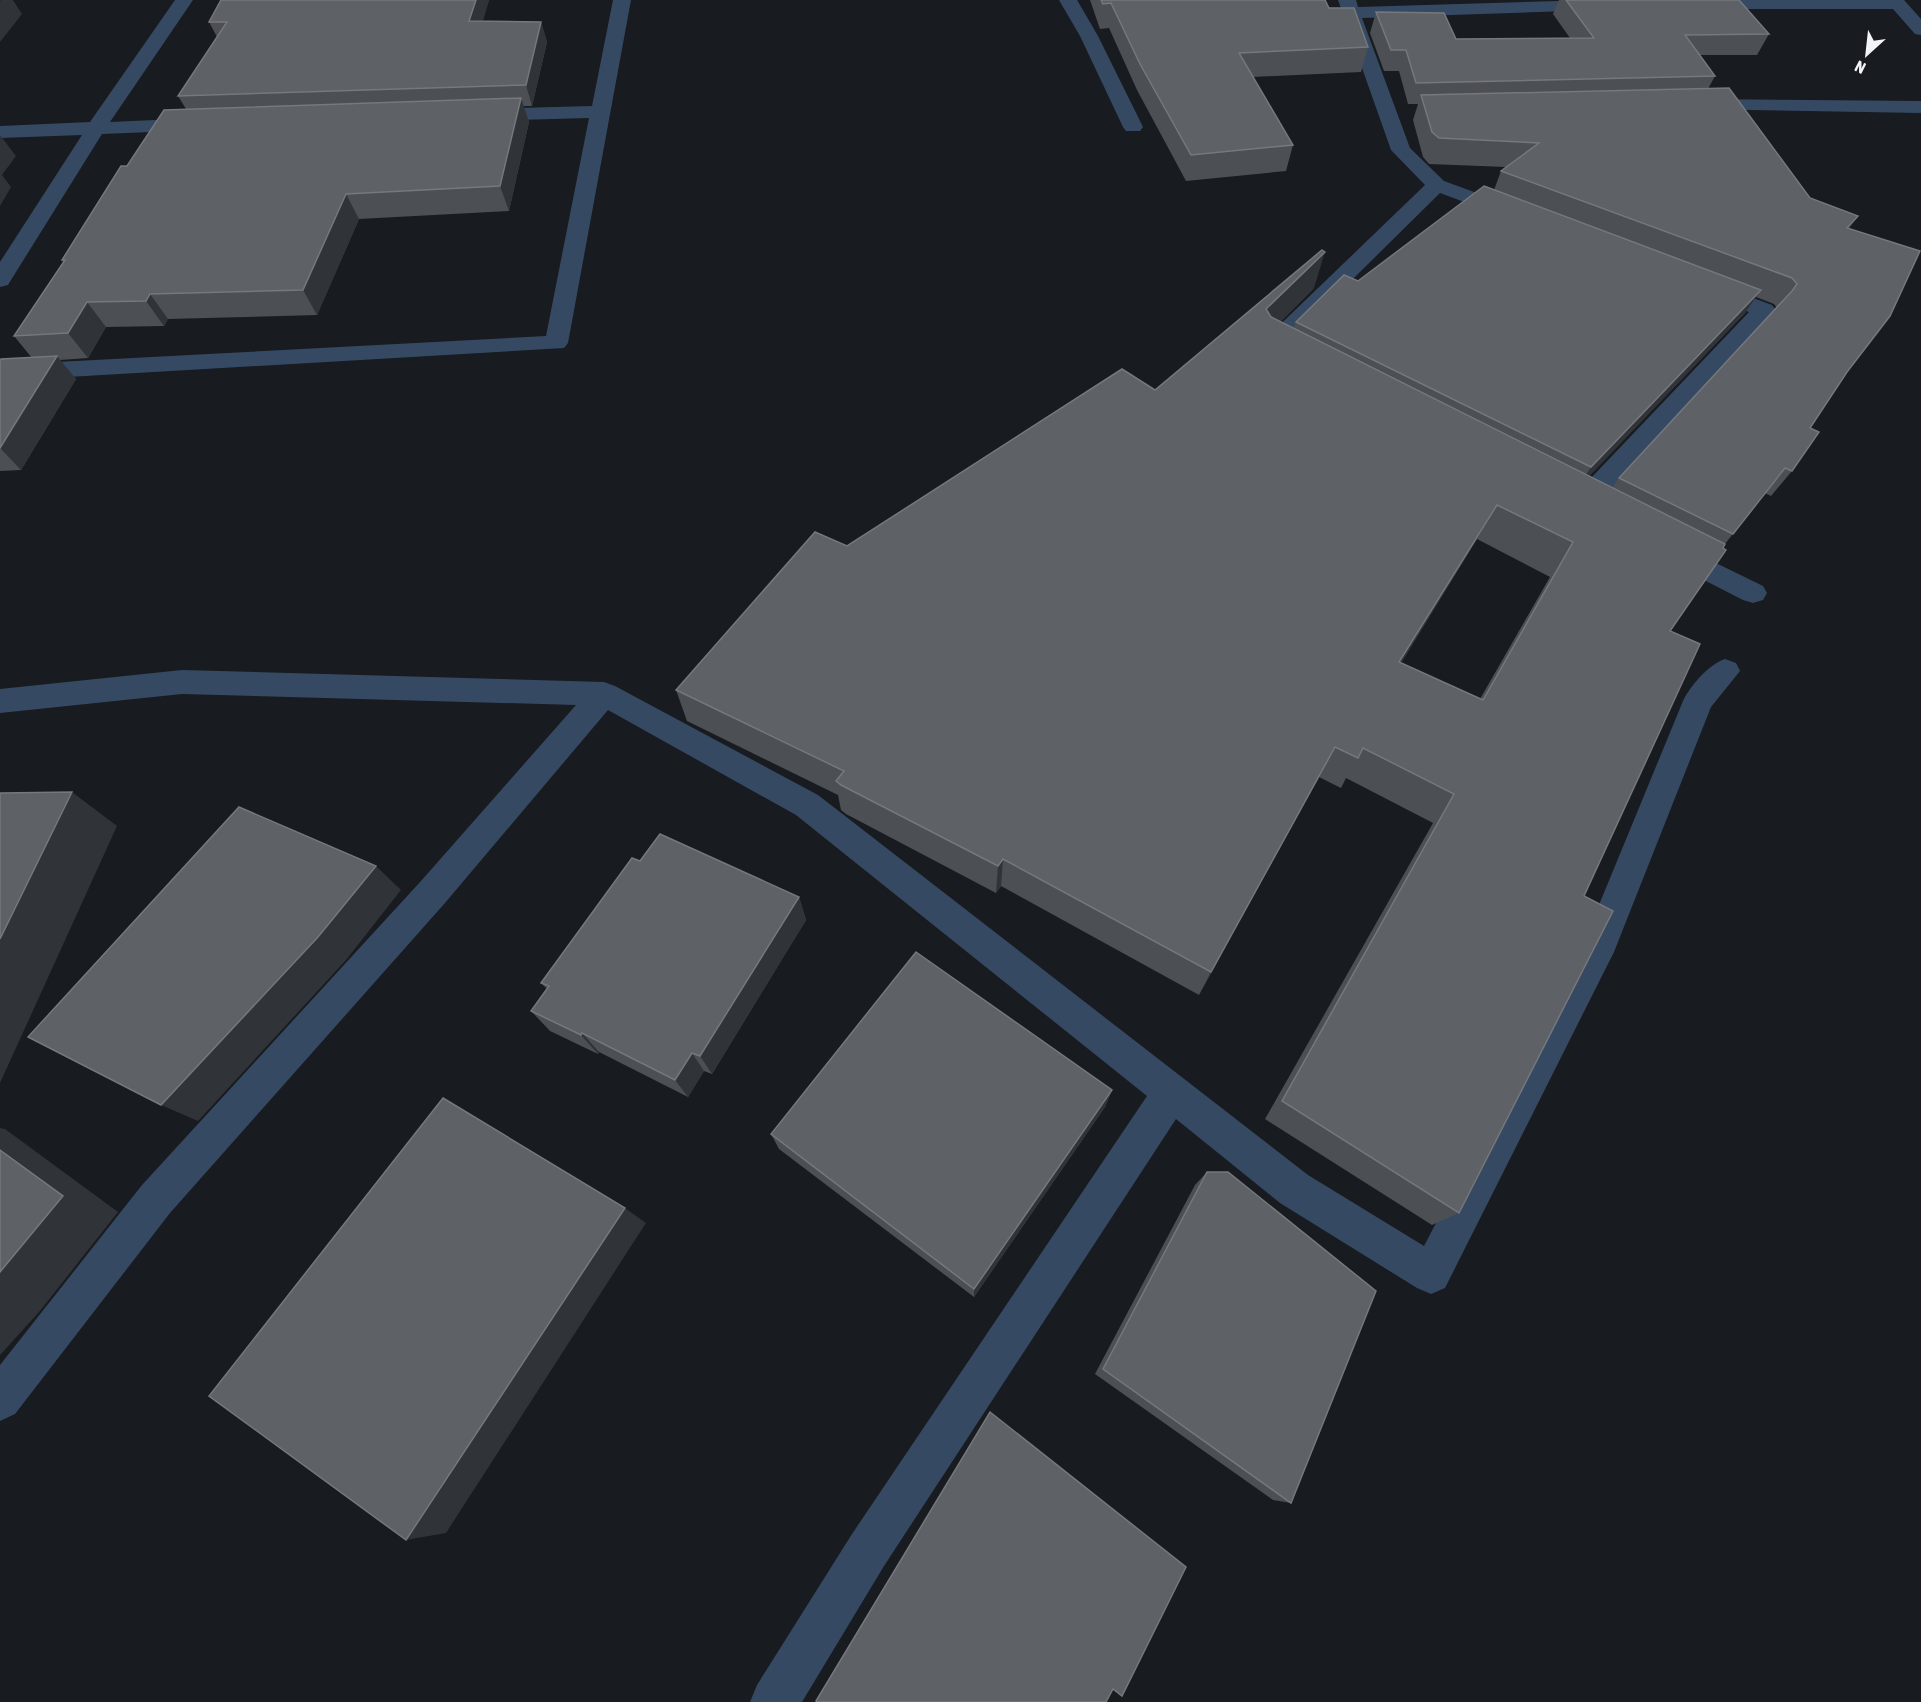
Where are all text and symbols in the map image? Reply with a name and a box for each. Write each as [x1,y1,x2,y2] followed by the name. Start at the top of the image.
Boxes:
[1837,24,1897,84] north arrow
[1852,57,1868,78] text: N

